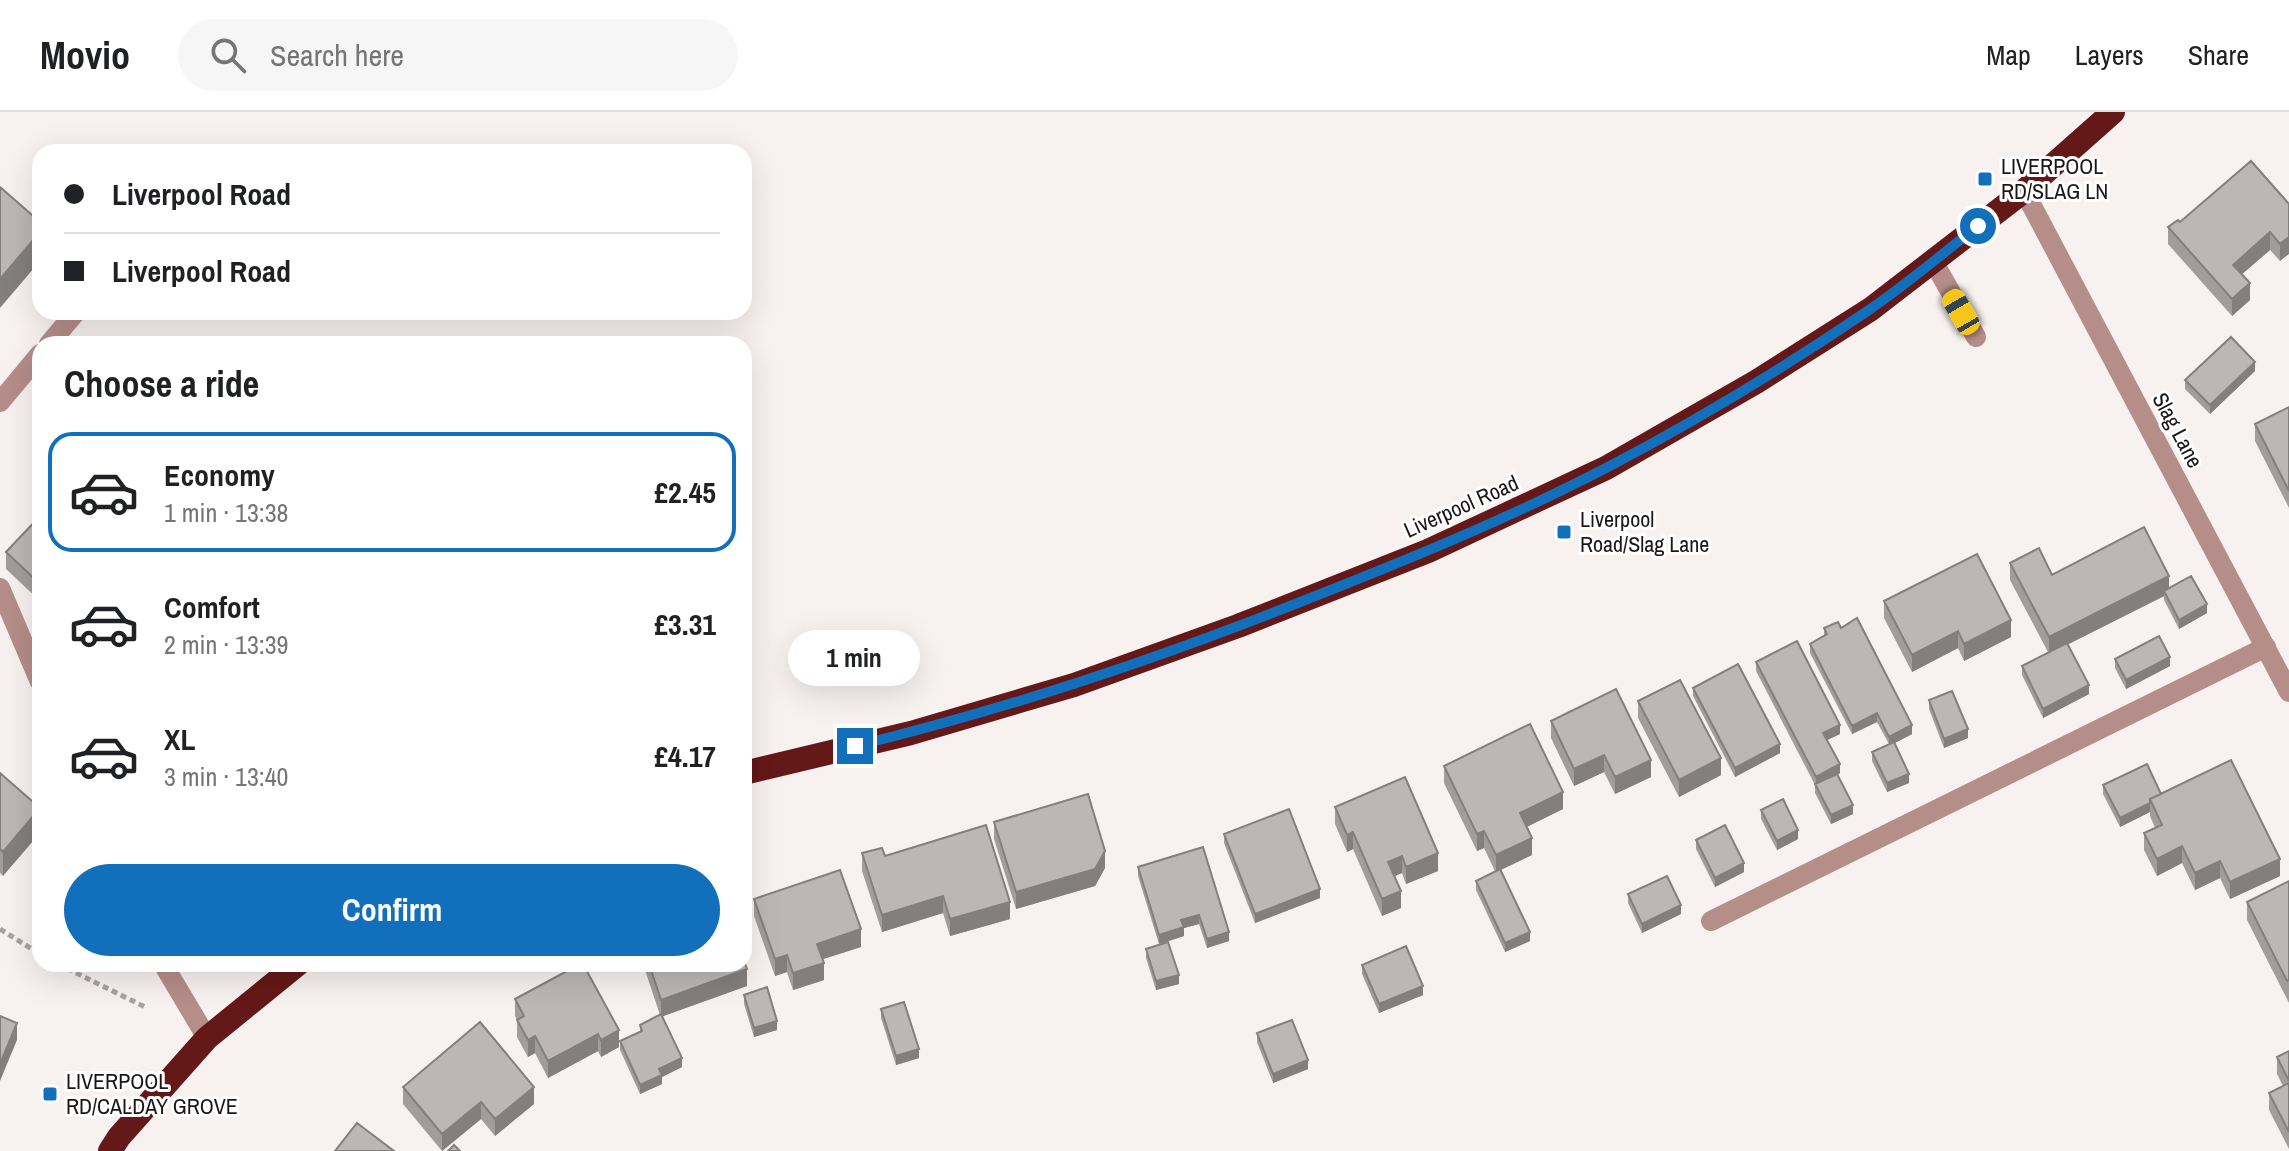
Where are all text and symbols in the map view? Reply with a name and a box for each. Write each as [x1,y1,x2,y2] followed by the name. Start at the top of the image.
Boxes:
[178,19,738,91] search box
[40,30,130,81] text: Movio
[206,33,250,77] icon: search
[270,35,404,75] text: Search here
[1986,36,2031,74] text: Map
[2075,36,2144,74] text: Layers
[2188,36,2249,74] text: Share
[2001,151,2108,206] place label: LIVERPOOL RD/SLAG LN
[1976,170,1994,188] marker: LIVERPOOL RD/SLAG LN
[112,174,291,214] text: Liverpool Road
[1960,208,1996,244] route start
[112,251,291,291] text: Liverpool Road
[1939,285,1983,339] car
[64,360,259,408] text: Choose a ride
[2146,387,2210,473] street label: Slag Lane
[164,455,275,495] text: Economy
[68,456,140,528] icon: car
[1399,467,1523,545] street label: Liverpool Road
[654,472,716,512] text: £2.45
[164,495,288,530] text: 1 min · 13:38
[1580,504,1709,559] place label: Liverpool Road/Slag Lane
[1555,523,1573,541] marker: Liverpool Road/Slag Lane
[164,587,260,627] text: Comfort
[68,588,140,660] icon: car
[654,604,716,644] text: £3.31
[164,627,288,662] text: 2 min · 13:39
[789,630,921,686] callout: 1 min
[826,640,882,675] text: 1 min
[164,719,195,759] text: XL
[68,720,140,792] icon: car
[837,728,873,764] route end
[654,736,716,776] text: £4.17
[164,759,288,794] text: 3 min · 13:40
[64,864,720,956] button: Confirm
[66,1066,238,1121] place label: LIVERPOOL RD/CALDAY GROVE
[41,1085,59,1103] marker: LIVERPOOL RD/CALDAY GROVE

